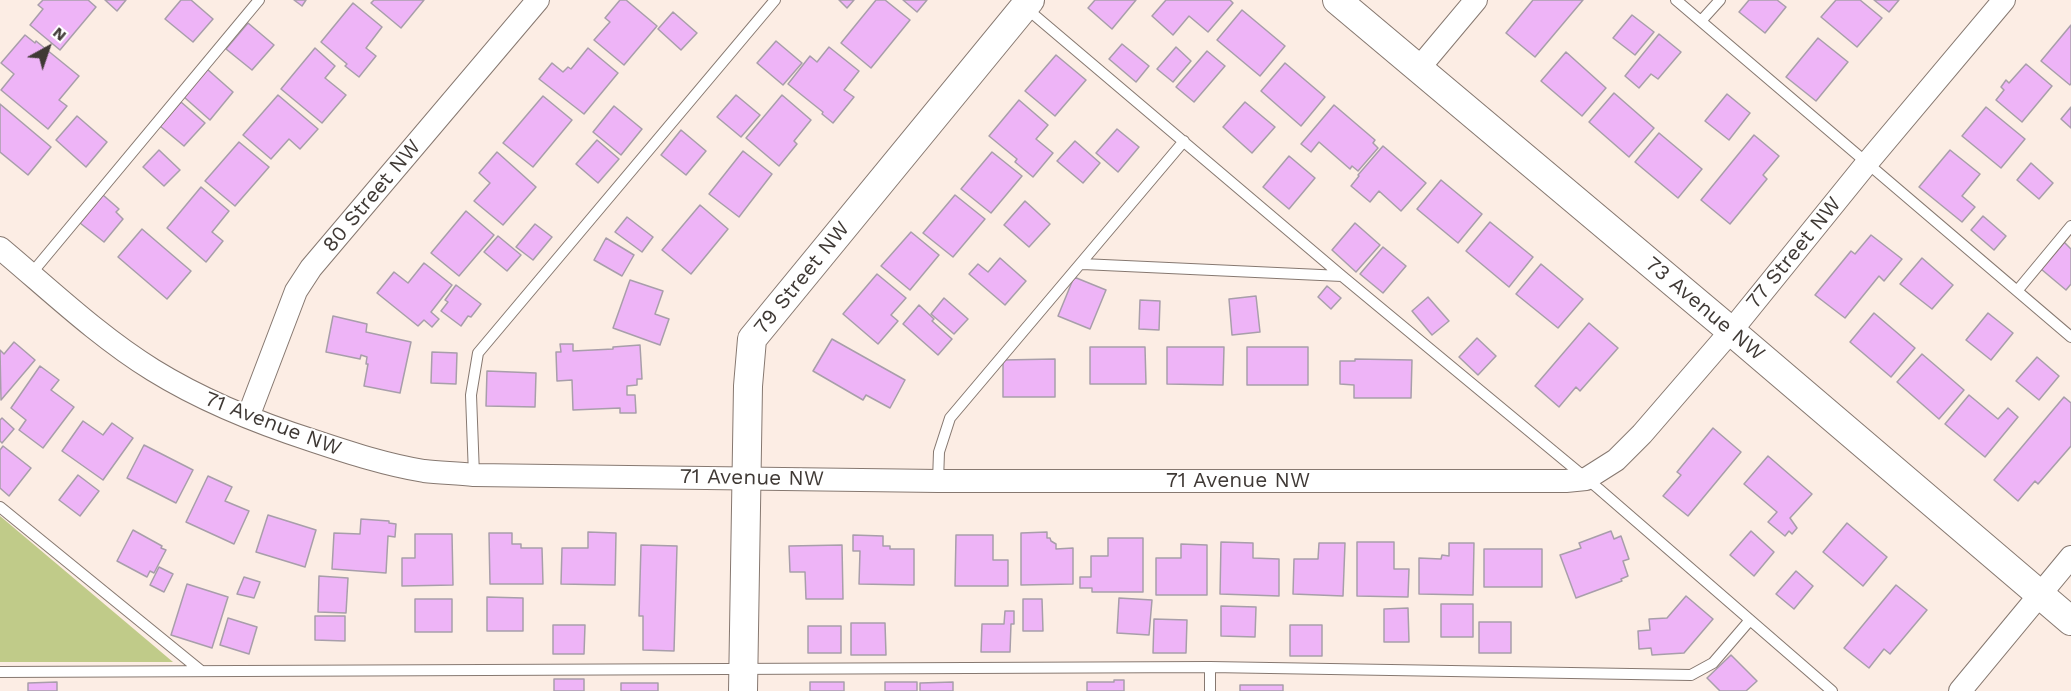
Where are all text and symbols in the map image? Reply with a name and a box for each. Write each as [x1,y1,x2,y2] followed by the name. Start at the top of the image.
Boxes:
[18,18,78,78] north arrow
[49,23,71,45] text: N
[318,135,426,257] street label: 80 Street NW
[1741,192,1847,314] street label: 77 Street NW
[749,216,855,340] street label: 79 Street NW
[1640,252,1770,366] street label: 73 Avenue NW
[201,386,345,462] street label: 71 Avenue NW
[680,464,824,492] street label: 71 Avenue NW
[1166,468,1310,494] street label: 71 Avenue NW

